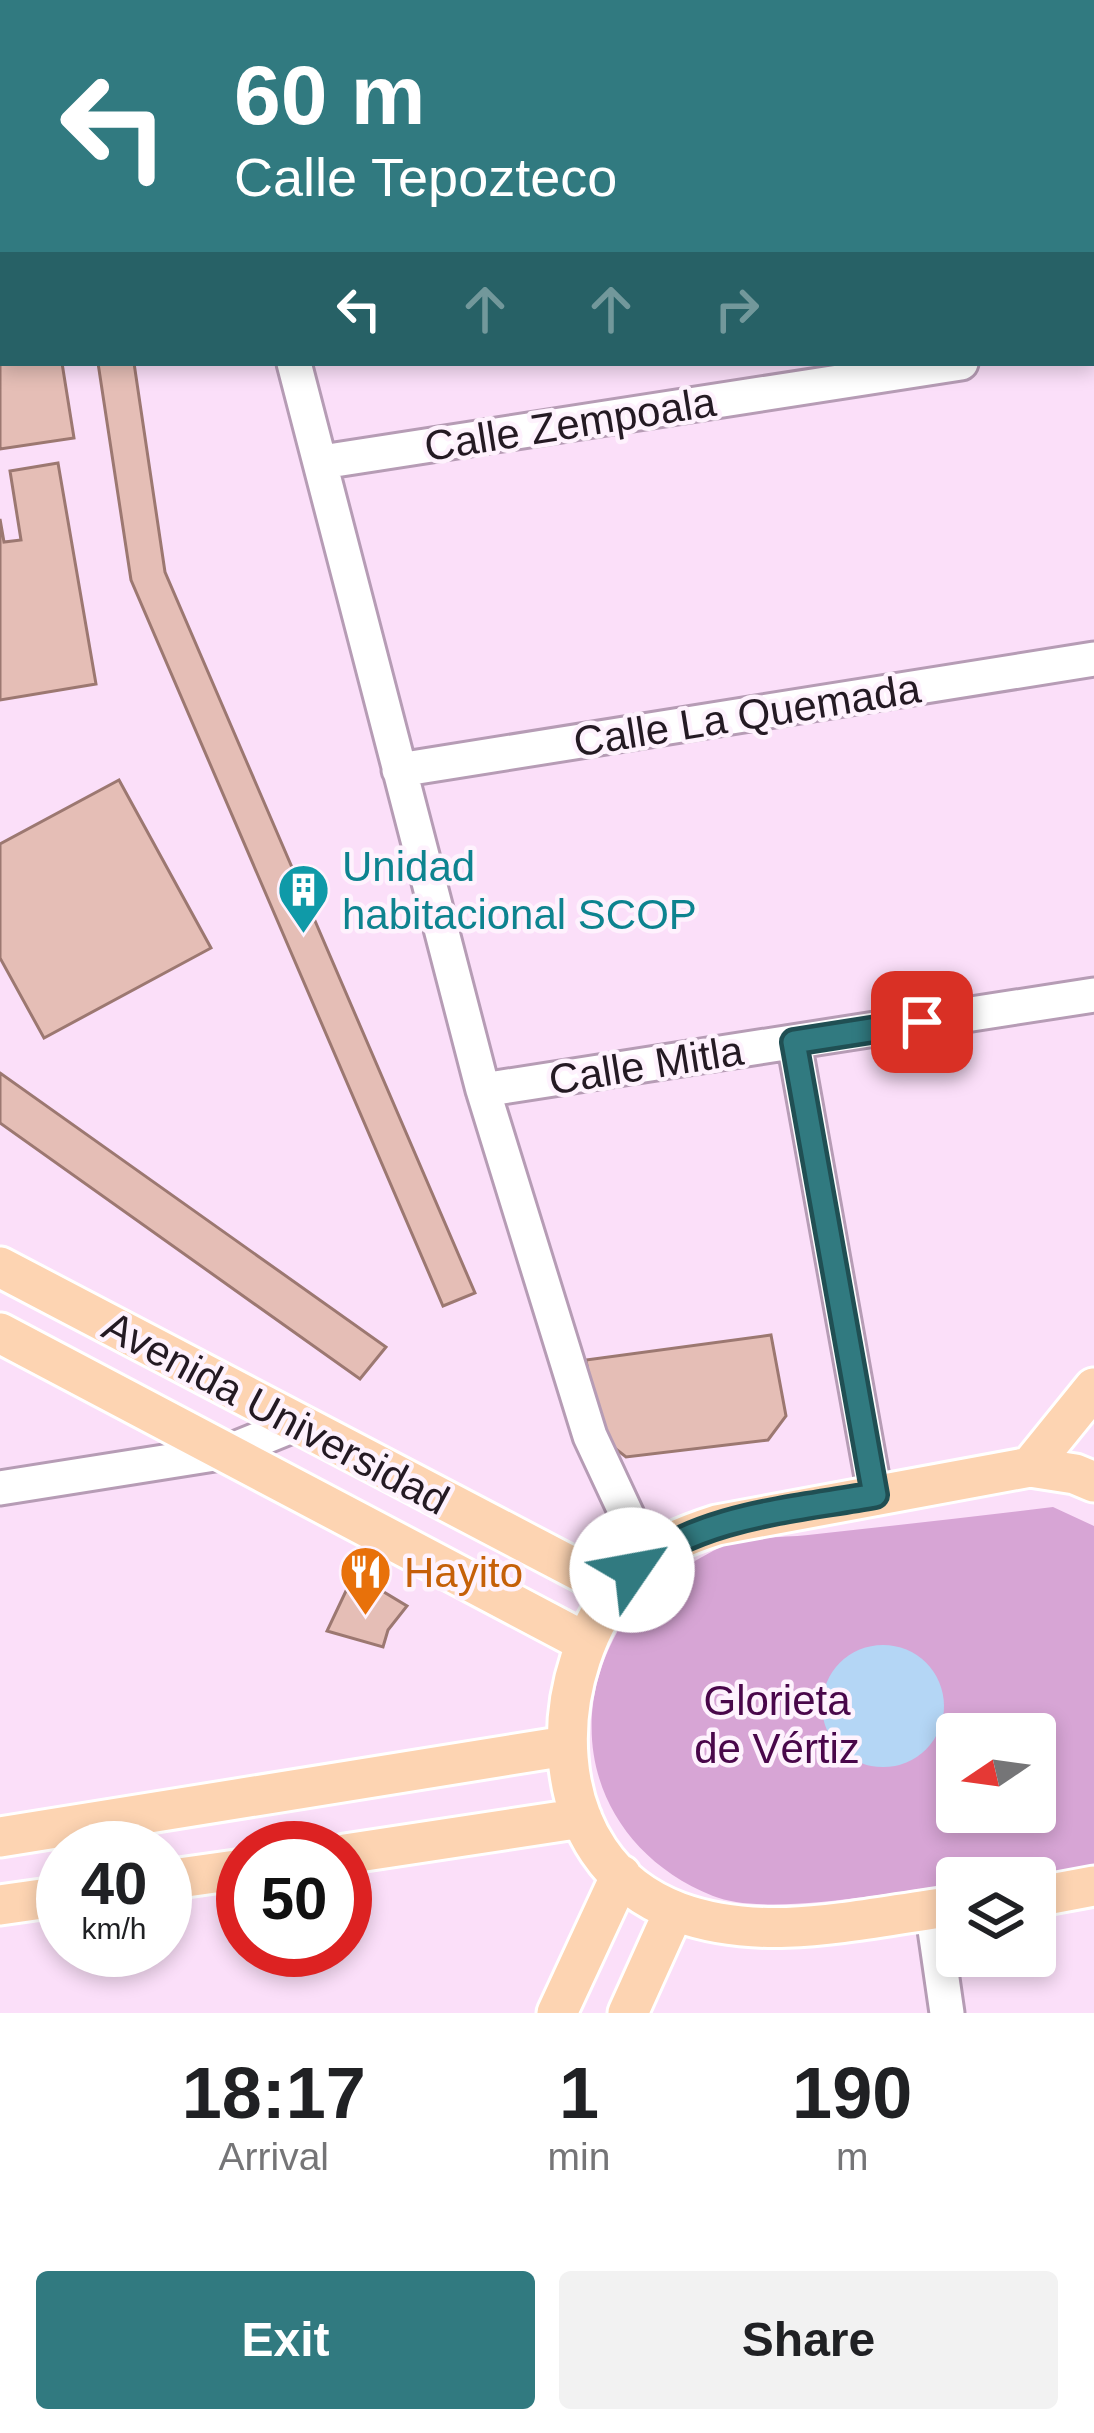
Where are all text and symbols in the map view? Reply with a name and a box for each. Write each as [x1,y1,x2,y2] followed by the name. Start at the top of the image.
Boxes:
[36,48,192,204] icon: left
[234,48,425,142] text: 60 m
[234,147,617,207] text: Calle Tepozteco
[326,276,392,342] icon: left
[452,276,518,342] icon: ahead
[578,276,644,342] icon: ahead
[704,276,770,342] icon: right
[421,378,720,470] street label: Calle Zempoala
[570,664,924,766] street label: Calle La Quemada
[342,843,697,938] place label: Unidad habitacional SCOP
[275,862,331,936] building icon: Unidad habitacional SCOP
[871,971,973,1073] pin
[889,989,955,1055] icon: arrive
[545,1026,747,1104] street label: Calle Mitla
[95,1302,457,1524] street label: Avenida Universidad
[569,1507,695,1633] position arrow
[337,1544,393,1618] restaurant icon: Hayito
[404,1549,523,1596] place label: Hayito
[694,1677,860,1772] park label: Glorieta de Vértiz
[936,1713,1056,1833] north arrow
[936,1713,1056,1977] map controls
[216,1821,372,1977] speed limit sign: 50
[81,1850,147,1917] text: 40
[936,1857,1056,1977] button: layers
[81,1912,147,1945] text: km/h
[182,2053,366,2133] text: 18:17
[559,2053,599,2133] text: 1
[792,2053,912,2133] text: 190
[219,2135,329,2178] text: Arrival
[548,2135,610,2178] text: min
[836,2135,868,2178] text: m
[36,2271,535,2409] button: Exit
[559,2271,1058,2409] button: Share

